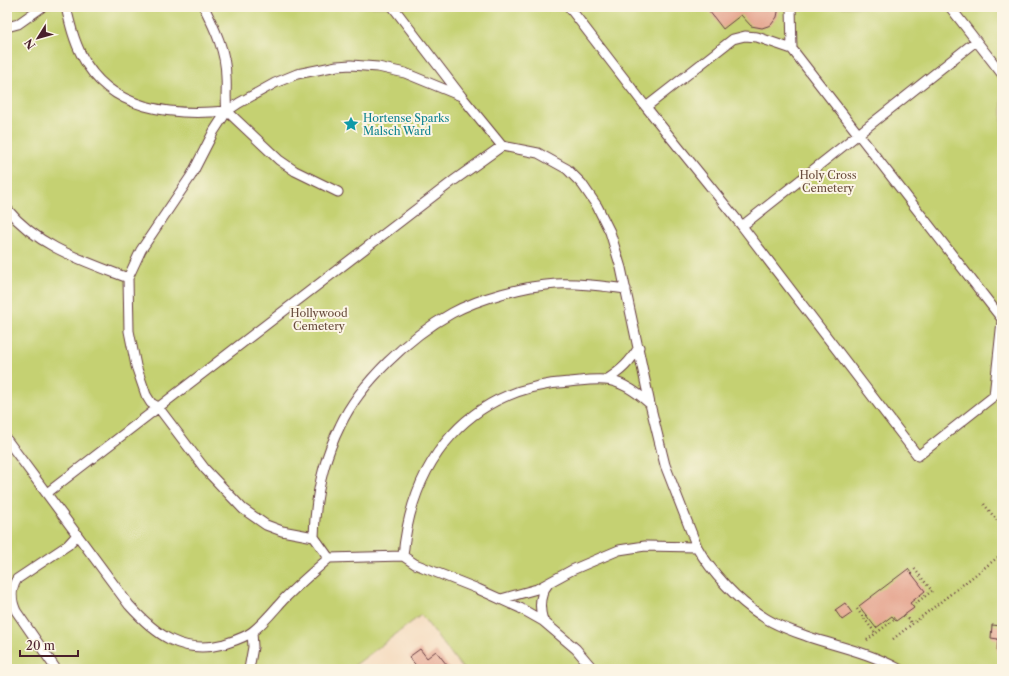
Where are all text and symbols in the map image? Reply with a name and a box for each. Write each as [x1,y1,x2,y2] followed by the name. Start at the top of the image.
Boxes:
[18,18,58,58] north arrow
[21,36,38,52] text: N
[363,111,449,138] place label: Hortense Sparks Malsch Ward
[342,115,360,133] place icon: Hortense Sparks Malsch Ward
[799,168,857,195] park label: Holy Cross Cemetery
[290,306,348,333] park label: Hollywood Cemetery
[20,632,78,658] scale bar
[26,638,55,653] text: 20 m

